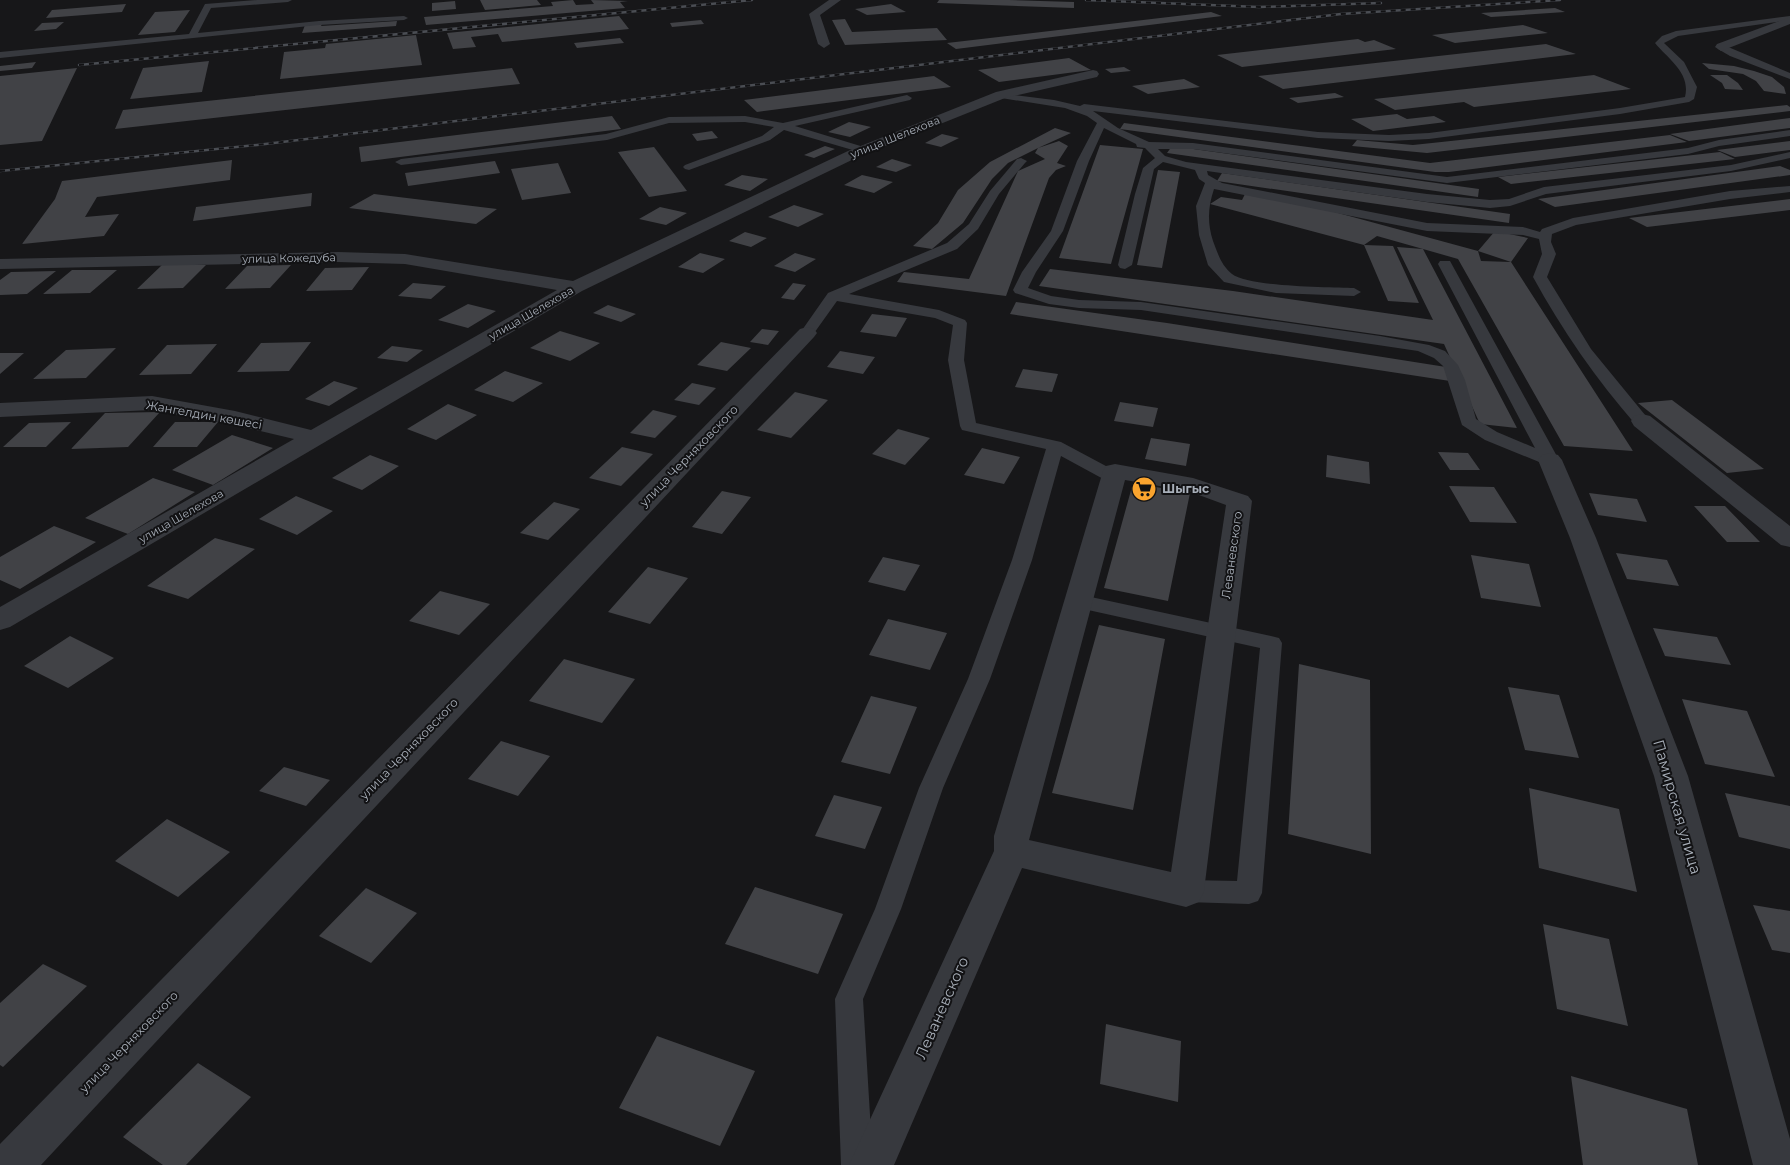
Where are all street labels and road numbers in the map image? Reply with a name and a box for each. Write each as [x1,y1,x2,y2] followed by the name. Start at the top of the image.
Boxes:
[847,113,942,162] street label: улица Шелехова
[241,250,336,266] street label: улица Кожедуба
[485,283,576,343] street label: улица Шелехова
[145,397,263,432] street label: Жангелдин көшесі
[636,401,741,510] street label: улица Черняховского
[135,486,226,546] street label: улица Шелехова
[1218,510,1245,600] street label: Леваневского
[356,694,461,803] street label: улица Черняховского
[1649,737,1706,876] street label: Памирская улица
[910,954,973,1062] street label: Леваневского
[76,987,181,1096] street label: улица Черняховского

